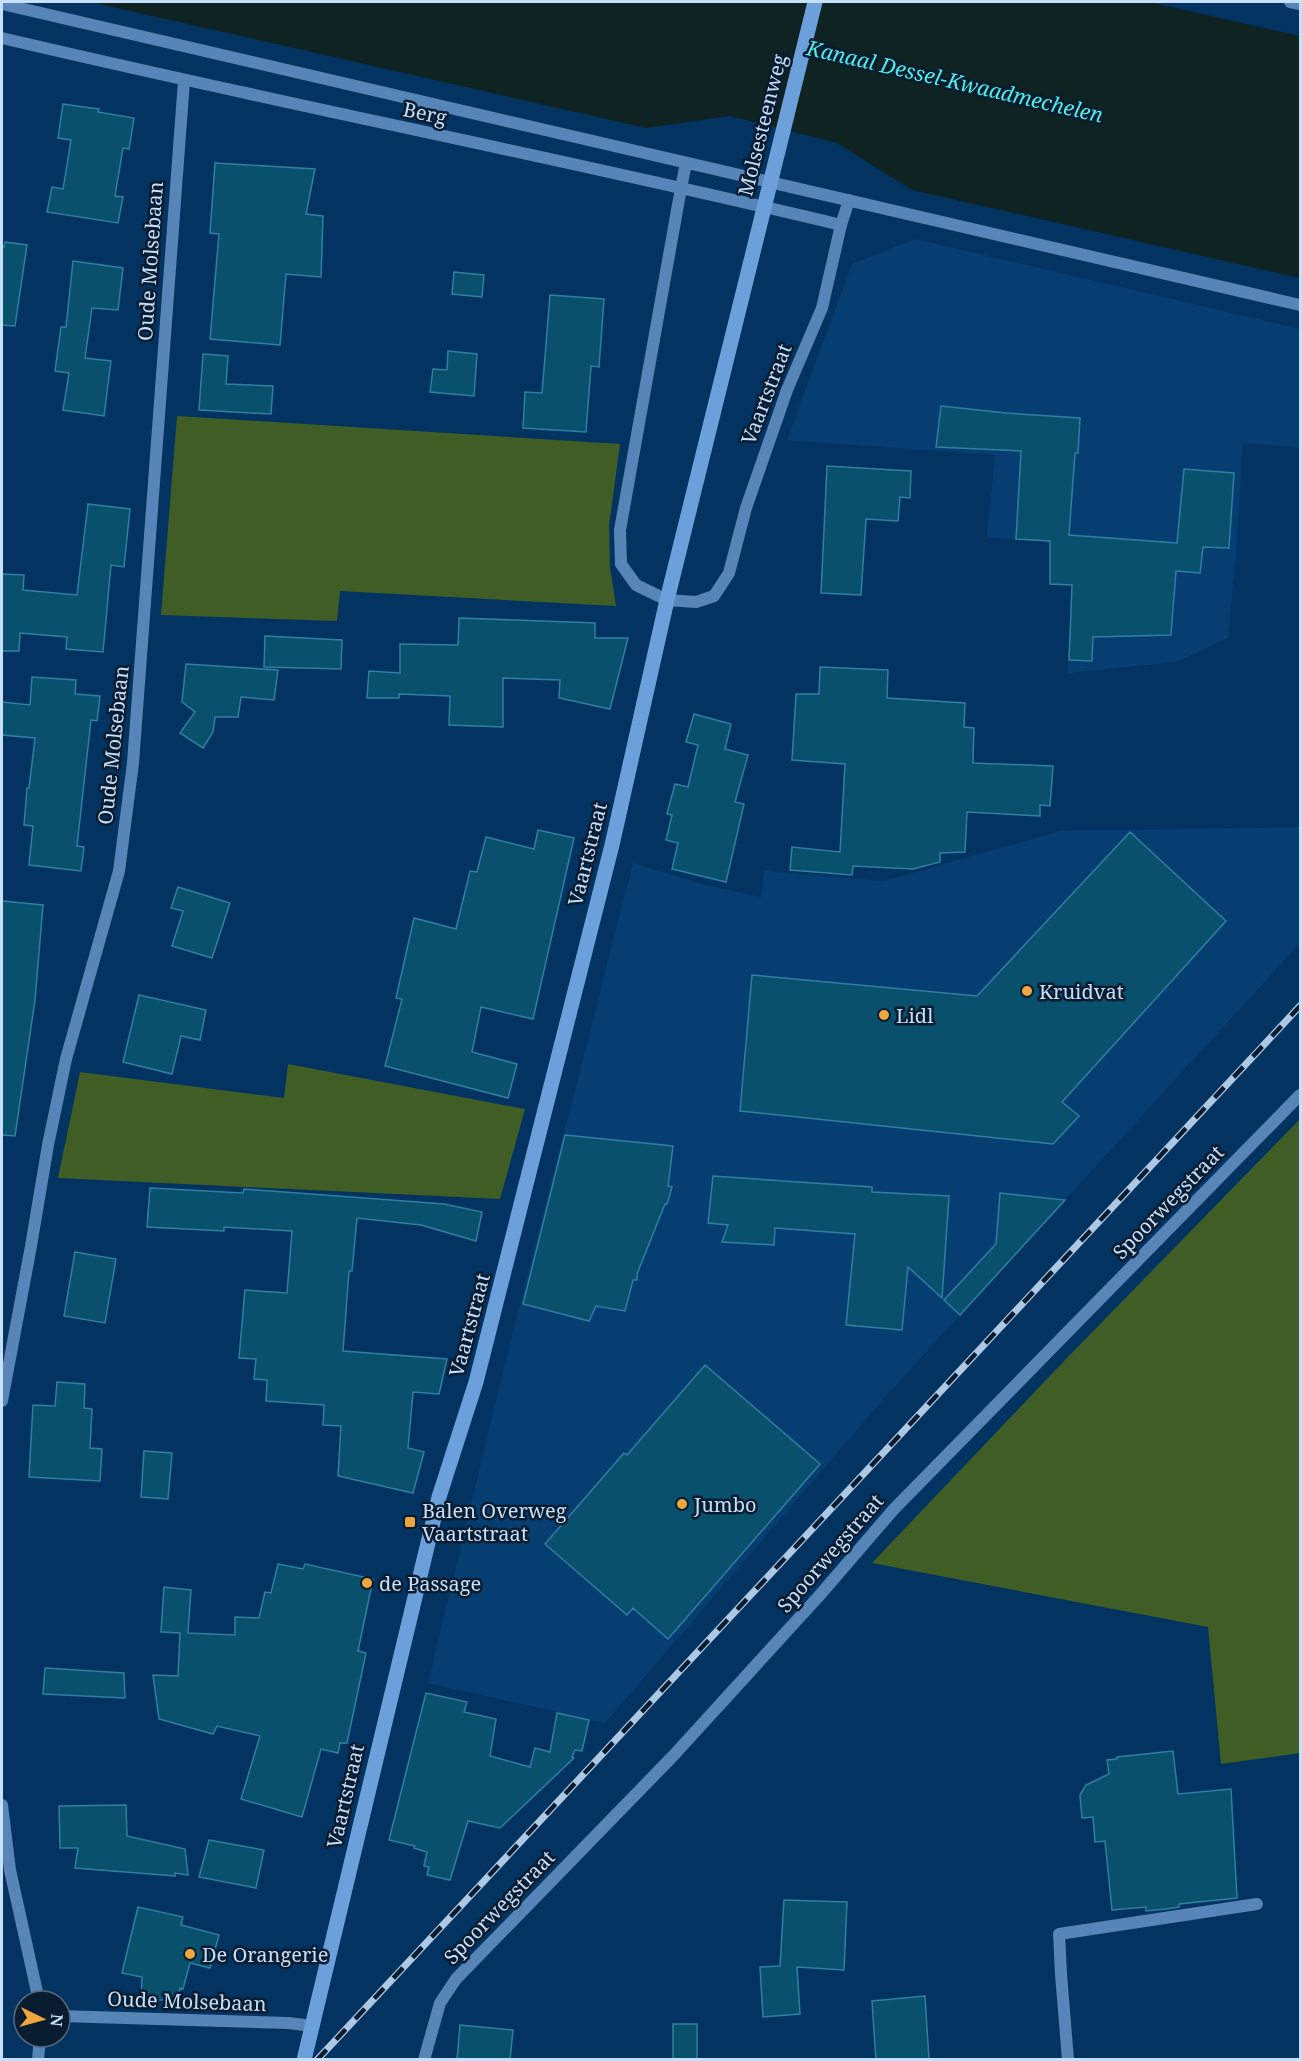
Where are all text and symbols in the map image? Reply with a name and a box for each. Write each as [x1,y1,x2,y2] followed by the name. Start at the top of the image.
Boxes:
[803,33,1106,129] water label: Kanaal Dessel-Kwaadmechelen
[731,51,793,199] street label: Molsesteenweg
[401,95,450,131] street label: Berg
[131,180,169,342] street label: Oude Molsebaan
[734,340,798,448] street label: Vaartstraat
[91,664,135,826] street label: Oude Molsebaan
[561,799,613,909] street label: Vaartstraat
[1039,978,1124,1005] place label: Kruidvat
[1020,984,1034,998] marker: Kruidvat
[896,1002,933,1029] place label: Lidl
[877,1008,891,1022] marker: Lidl
[1107,1139,1229,1265] street label: Spoorwegstraat
[442,1270,496,1380] street label: Vaartstraat
[771,1488,889,1618] street label: Spoorwegstraat
[693,1491,757,1518] place label: Jumbo
[422,1497,567,1547] place label: Balen Overweg Vaartstraat
[675,1497,689,1511] marker: Jumbo
[403,1515,417,1529] marker: Balen Overweg Vaartstraat
[379,1570,481,1597] place label: de Passage
[360,1576,374,1590] marker: de Passage
[320,1741,370,1851] street label: Vaartstraat
[438,1844,560,1970] street label: Spoorwegstraat
[202,1941,328,1968] place label: De Orangerie
[183,1947,197,1961] marker: De Orangerie
[107,1985,267,2017] street label: Oude Molsebaan
[12,1989,72,2049] north arrow
[45,2013,68,2028] text: N

